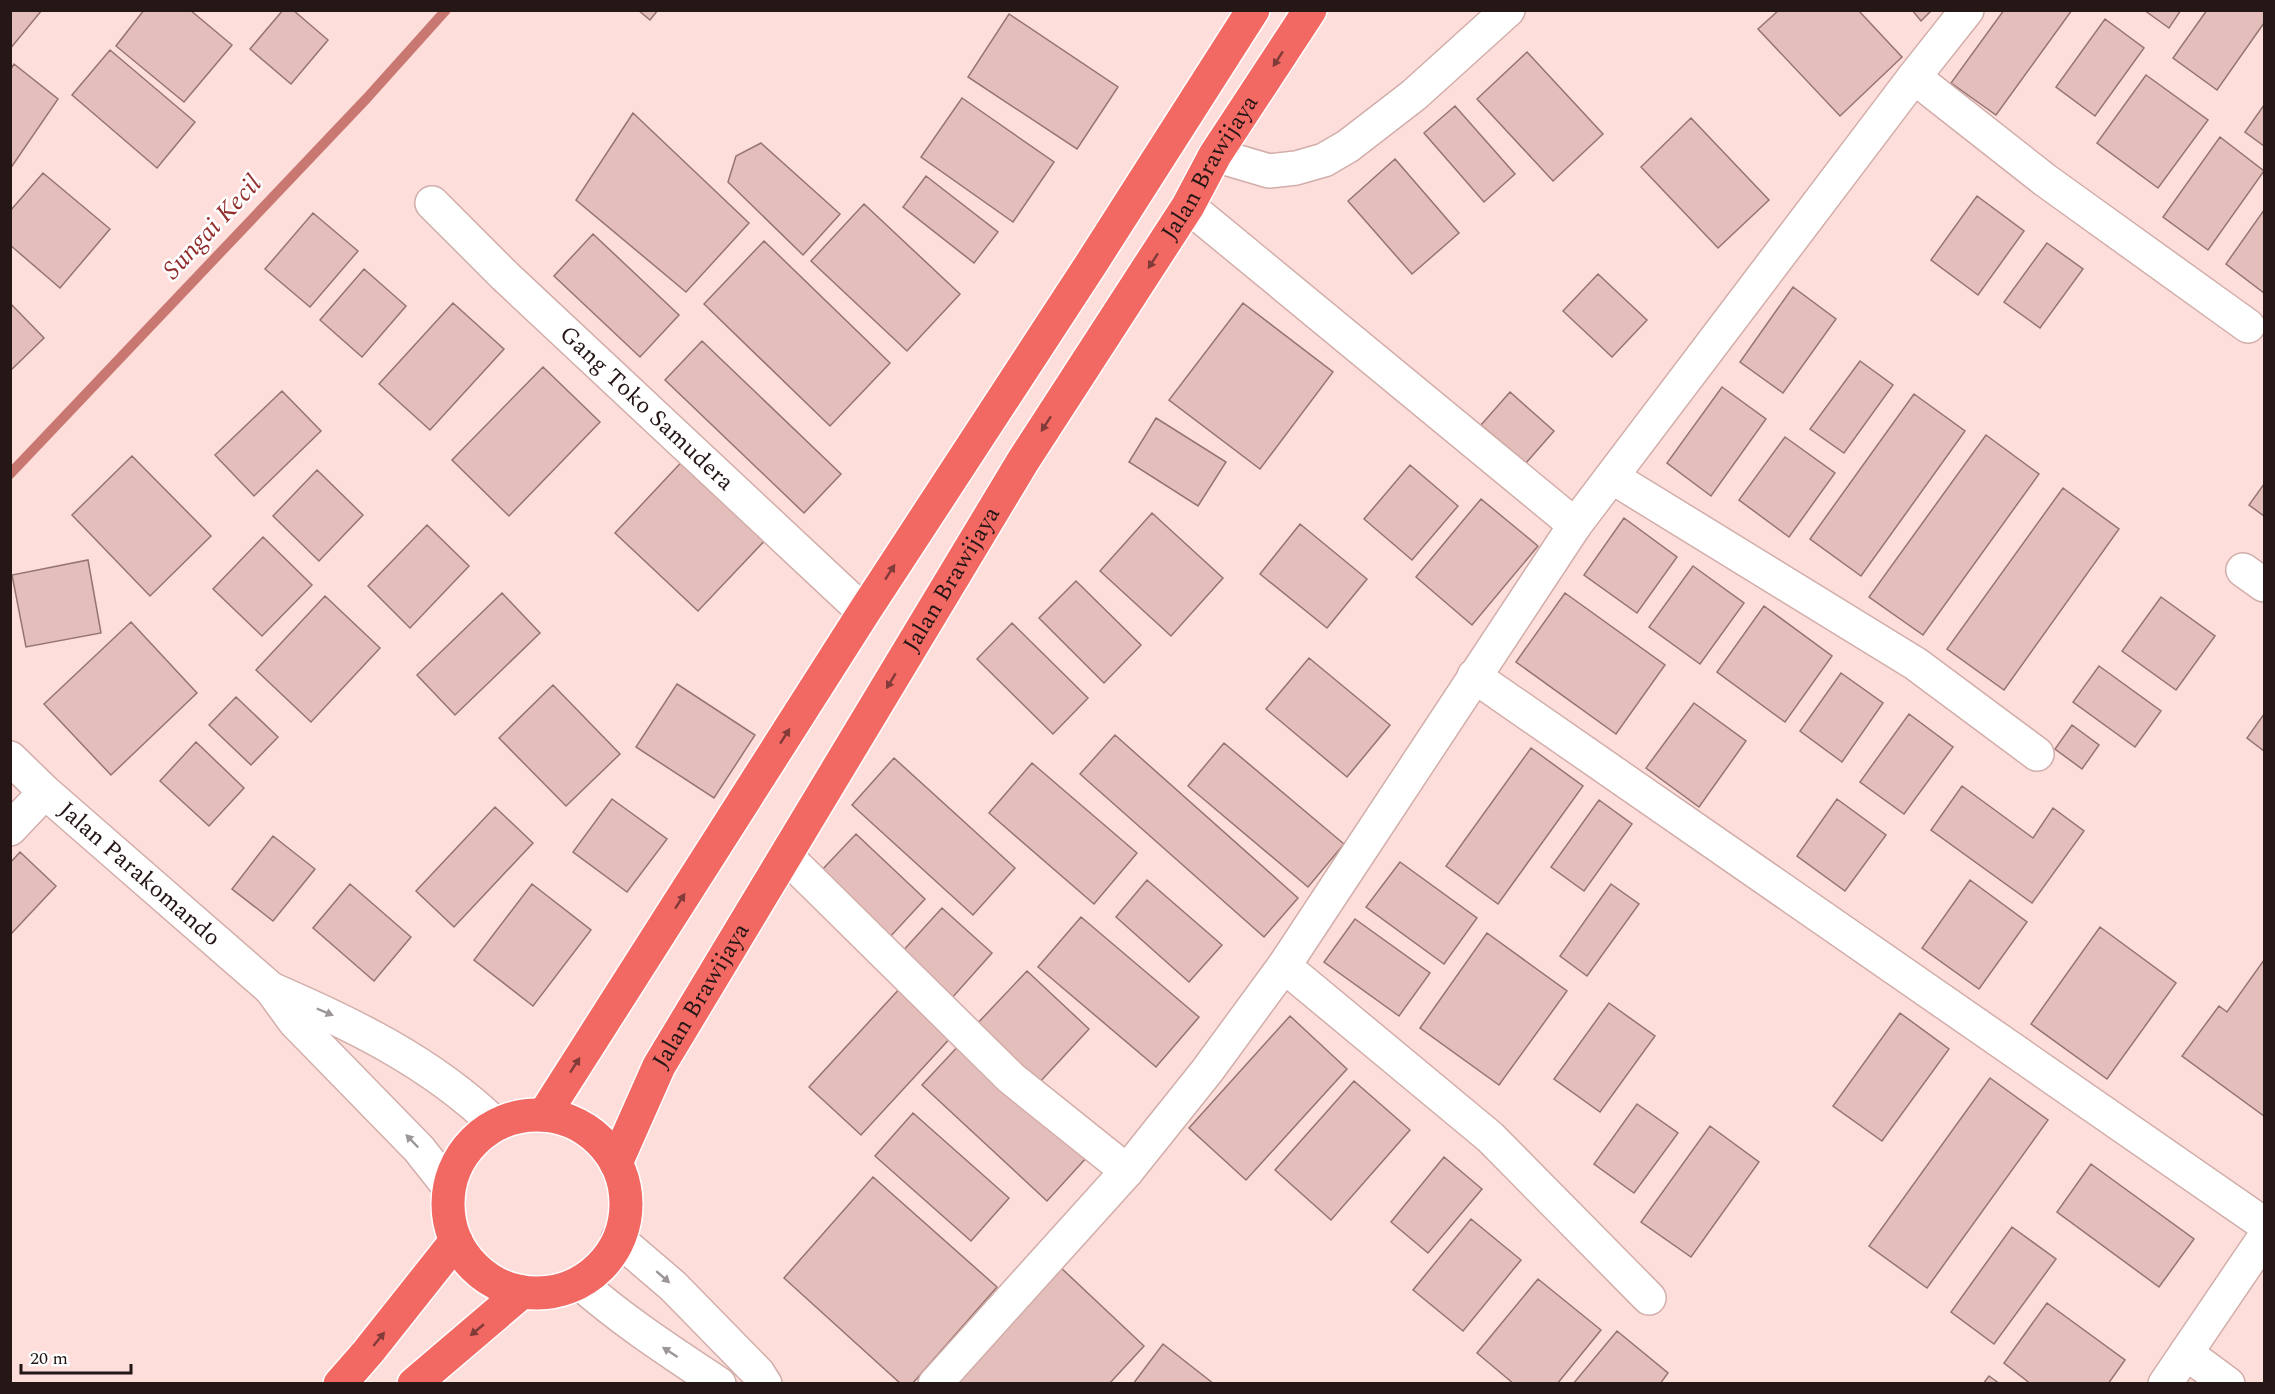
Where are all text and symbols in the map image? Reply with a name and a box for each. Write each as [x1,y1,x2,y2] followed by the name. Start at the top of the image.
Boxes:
[1272,51,1284,67] one-way arrow
[1152,88,1268,248] street label: Jalan Brawijaya
[153,165,272,289] water label: Sungai Kecil
[1147,252,1158,269] one-way arrow
[551,317,742,500] street label: Gang Toko Samudera
[1041,416,1052,432] one-way arrow
[894,499,1010,659] street label: Jalan Brawijaya
[884,564,895,580] one-way arrow
[886,673,897,689] one-way arrow
[779,728,790,744] one-way arrow
[50,793,229,955] street label: Jalan Parakomando
[675,893,686,909] one-way arrow
[643,916,759,1076] street label: Jalan Brawijaya
[316,1008,334,1017] one-way arrow
[570,1057,581,1073] one-way arrow
[405,1135,419,1149] one-way arrow
[655,1270,670,1283] one-way arrow
[469,1323,485,1336] one-way arrow
[372,1331,385,1347] one-way arrow
[21,1337,130,1375] scale bar
[30,1345,68,1372] text: 20 m
[662,1347,678,1358] one-way arrow

